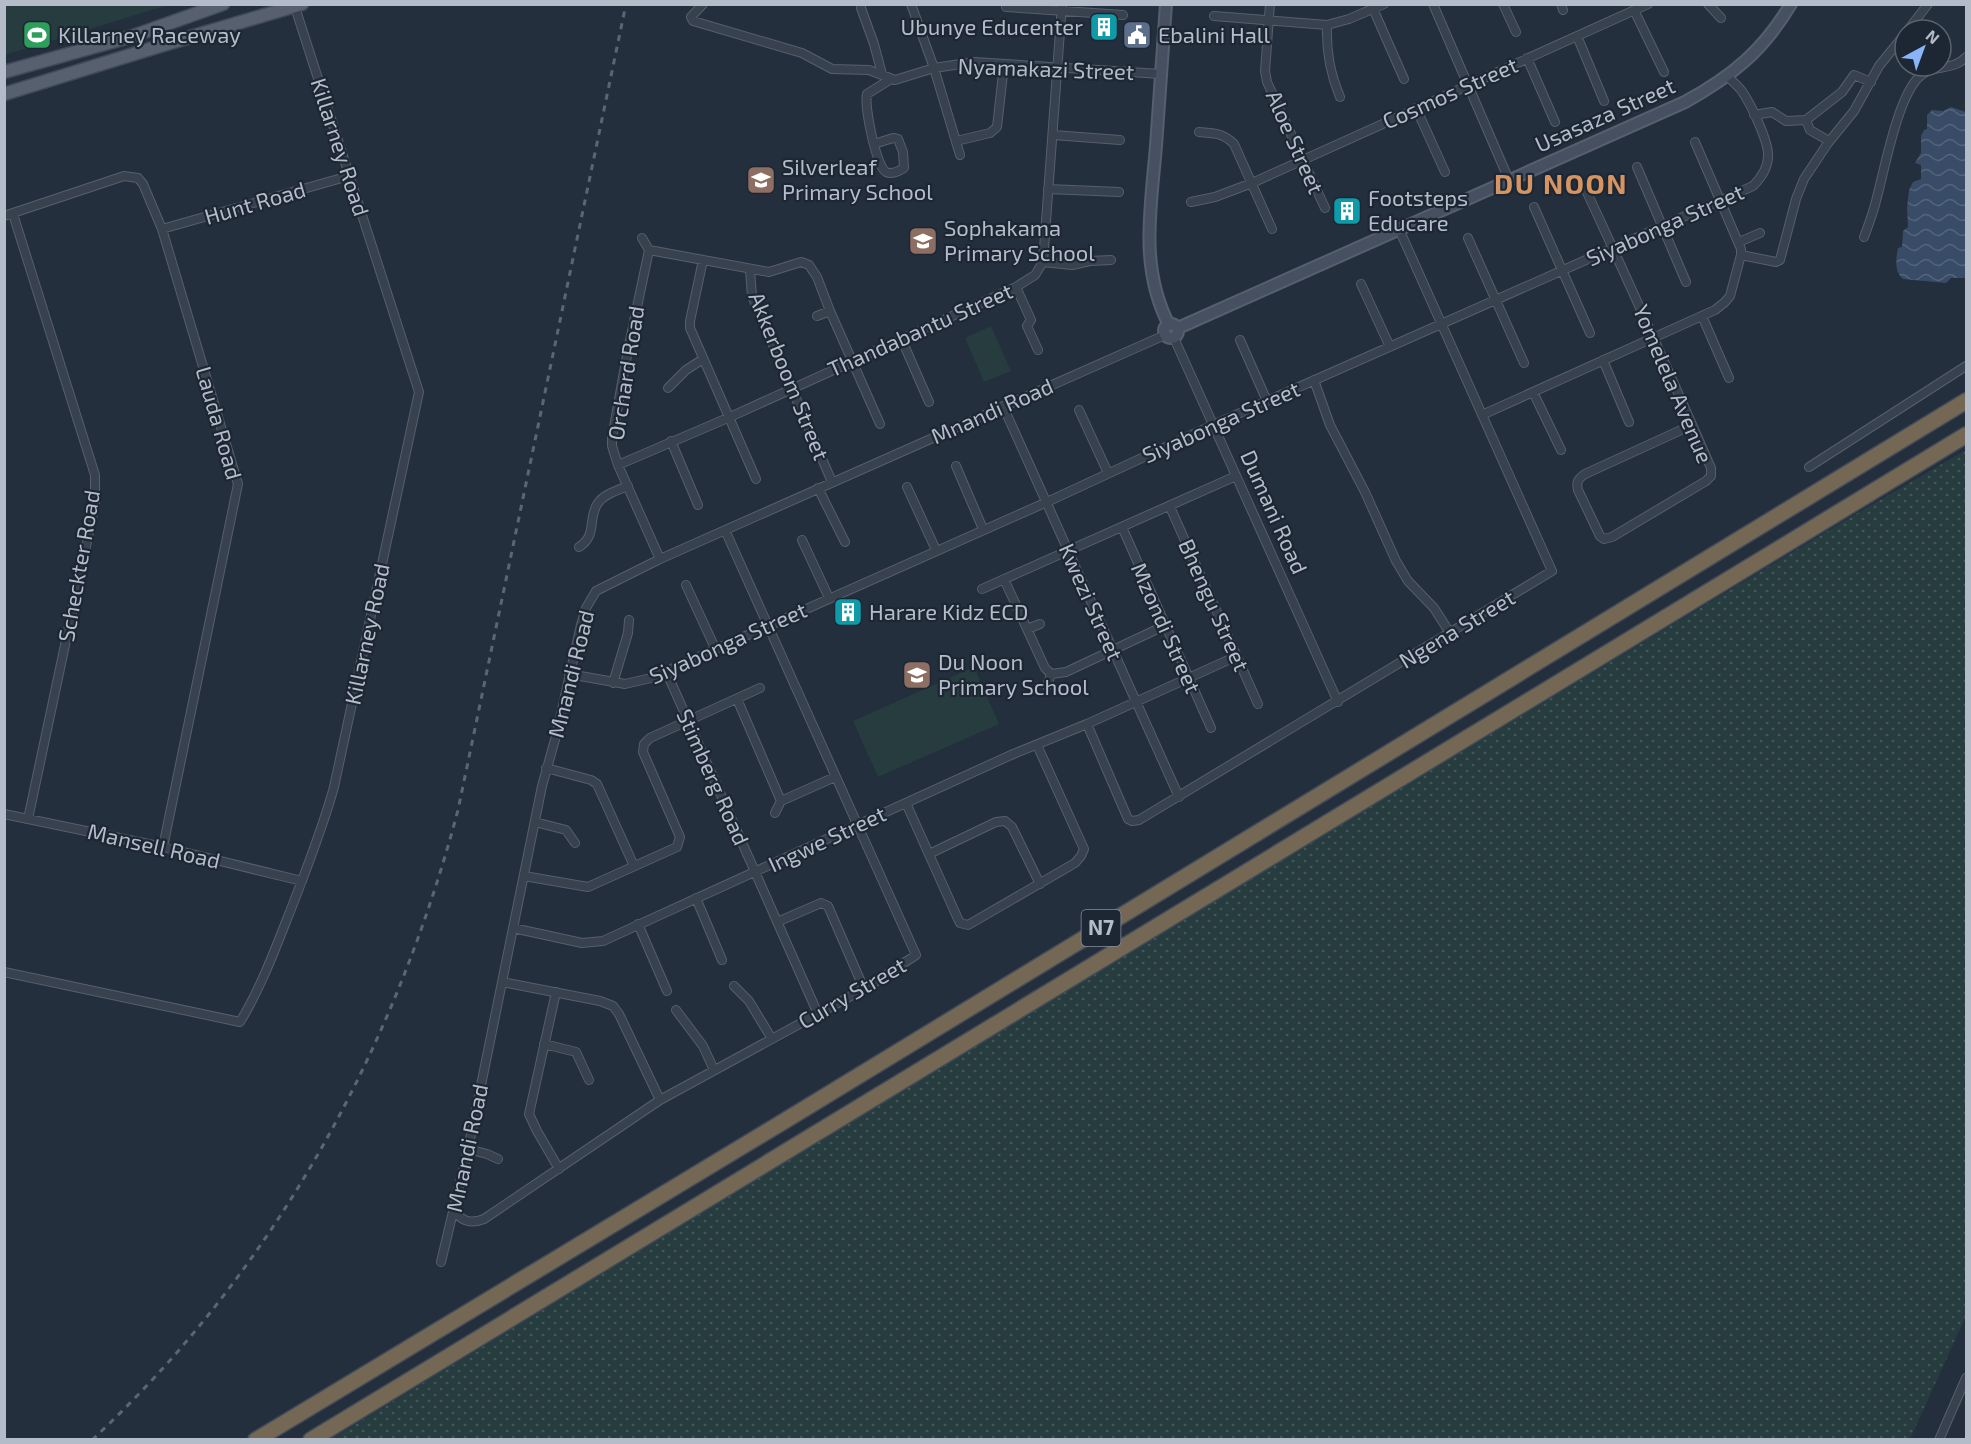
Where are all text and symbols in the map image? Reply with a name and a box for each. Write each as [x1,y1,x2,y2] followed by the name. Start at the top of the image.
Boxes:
[1088,11,1120,43] building icon: Ubunye Educenter
[901,13,1083,39] place label: Ubunye Educenter
[1893,18,1953,78] north arrow
[21,19,53,51] sports icon: Killarney Raceway
[1121,19,1153,51] public building icon: Ebalini Hall
[58,21,241,47] place label: Killarney Raceway
[1158,21,1270,47] place label: Ebalini Hall
[1923,25,1944,47] text: N
[1378,51,1521,133] street label: Cosmos Street
[957,52,1135,84] street label: Nyamakazi Street
[1531,72,1679,157] street label: Usasaza Street
[306,74,376,219] street label: Killarney Road
[1262,86,1330,197] street label: Aloe Street
[782,153,933,204] place label: Silverleaf Primary School
[745,164,777,196] school or university icon: Silverleaf Primary School
[1494,166,1628,200] district label: DU NOON
[201,175,308,229] street label: Hunt Road
[1582,178,1747,270] street label: Siyabonga Street
[1368,184,1468,235] place label: Footsteps Educare
[1331,195,1363,227] building icon: Footsteps Educare
[944,214,1095,265] place label: Sophakama Primary School
[907,225,939,257] school or university icon: Sophakama Primary School
[823,277,1016,382] street label: Thandabantu Street
[744,288,836,464] street label: Akkerboom Street
[1629,300,1719,467] street label: Yomelela Avenue
[602,304,648,442] street label: Orchard Road
[191,363,248,482] street label: Lauda Road
[927,372,1057,449] street label: Mnandi Road
[1138,375,1303,467] street label: Siyabonga Street
[1236,446,1314,577] street label: Dumani Road
[52,488,104,644] street label: Scheckter Road
[1174,534,1256,675] street label: Bhengu Street
[1055,539,1129,664] street label: Kwezi Street
[1127,558,1207,697] street label: Mzondi Street
[338,561,394,707] street label: Killarney Road
[1394,583,1519,673] street label: Ngena Street
[645,596,810,688] street label: Siyabonga Street
[832,596,864,628] building icon: Harare Kidz ECD
[869,598,1028,624] place label: Harare Kidz ECD
[542,607,598,740] street label: Mnandi Road
[938,648,1089,699] place label: Du Noon Primary School
[901,659,933,691] school or university icon: Du Noon Primary School
[672,704,756,849] street label: Stimberg Road
[764,800,890,877] street label: Ingwe Street
[85,817,223,873] street label: Mansell Road
[1082,910,1120,946] road number: N7
[793,951,910,1033] street label: Curry Street
[440,1081,492,1214] street label: Mnandi Road

